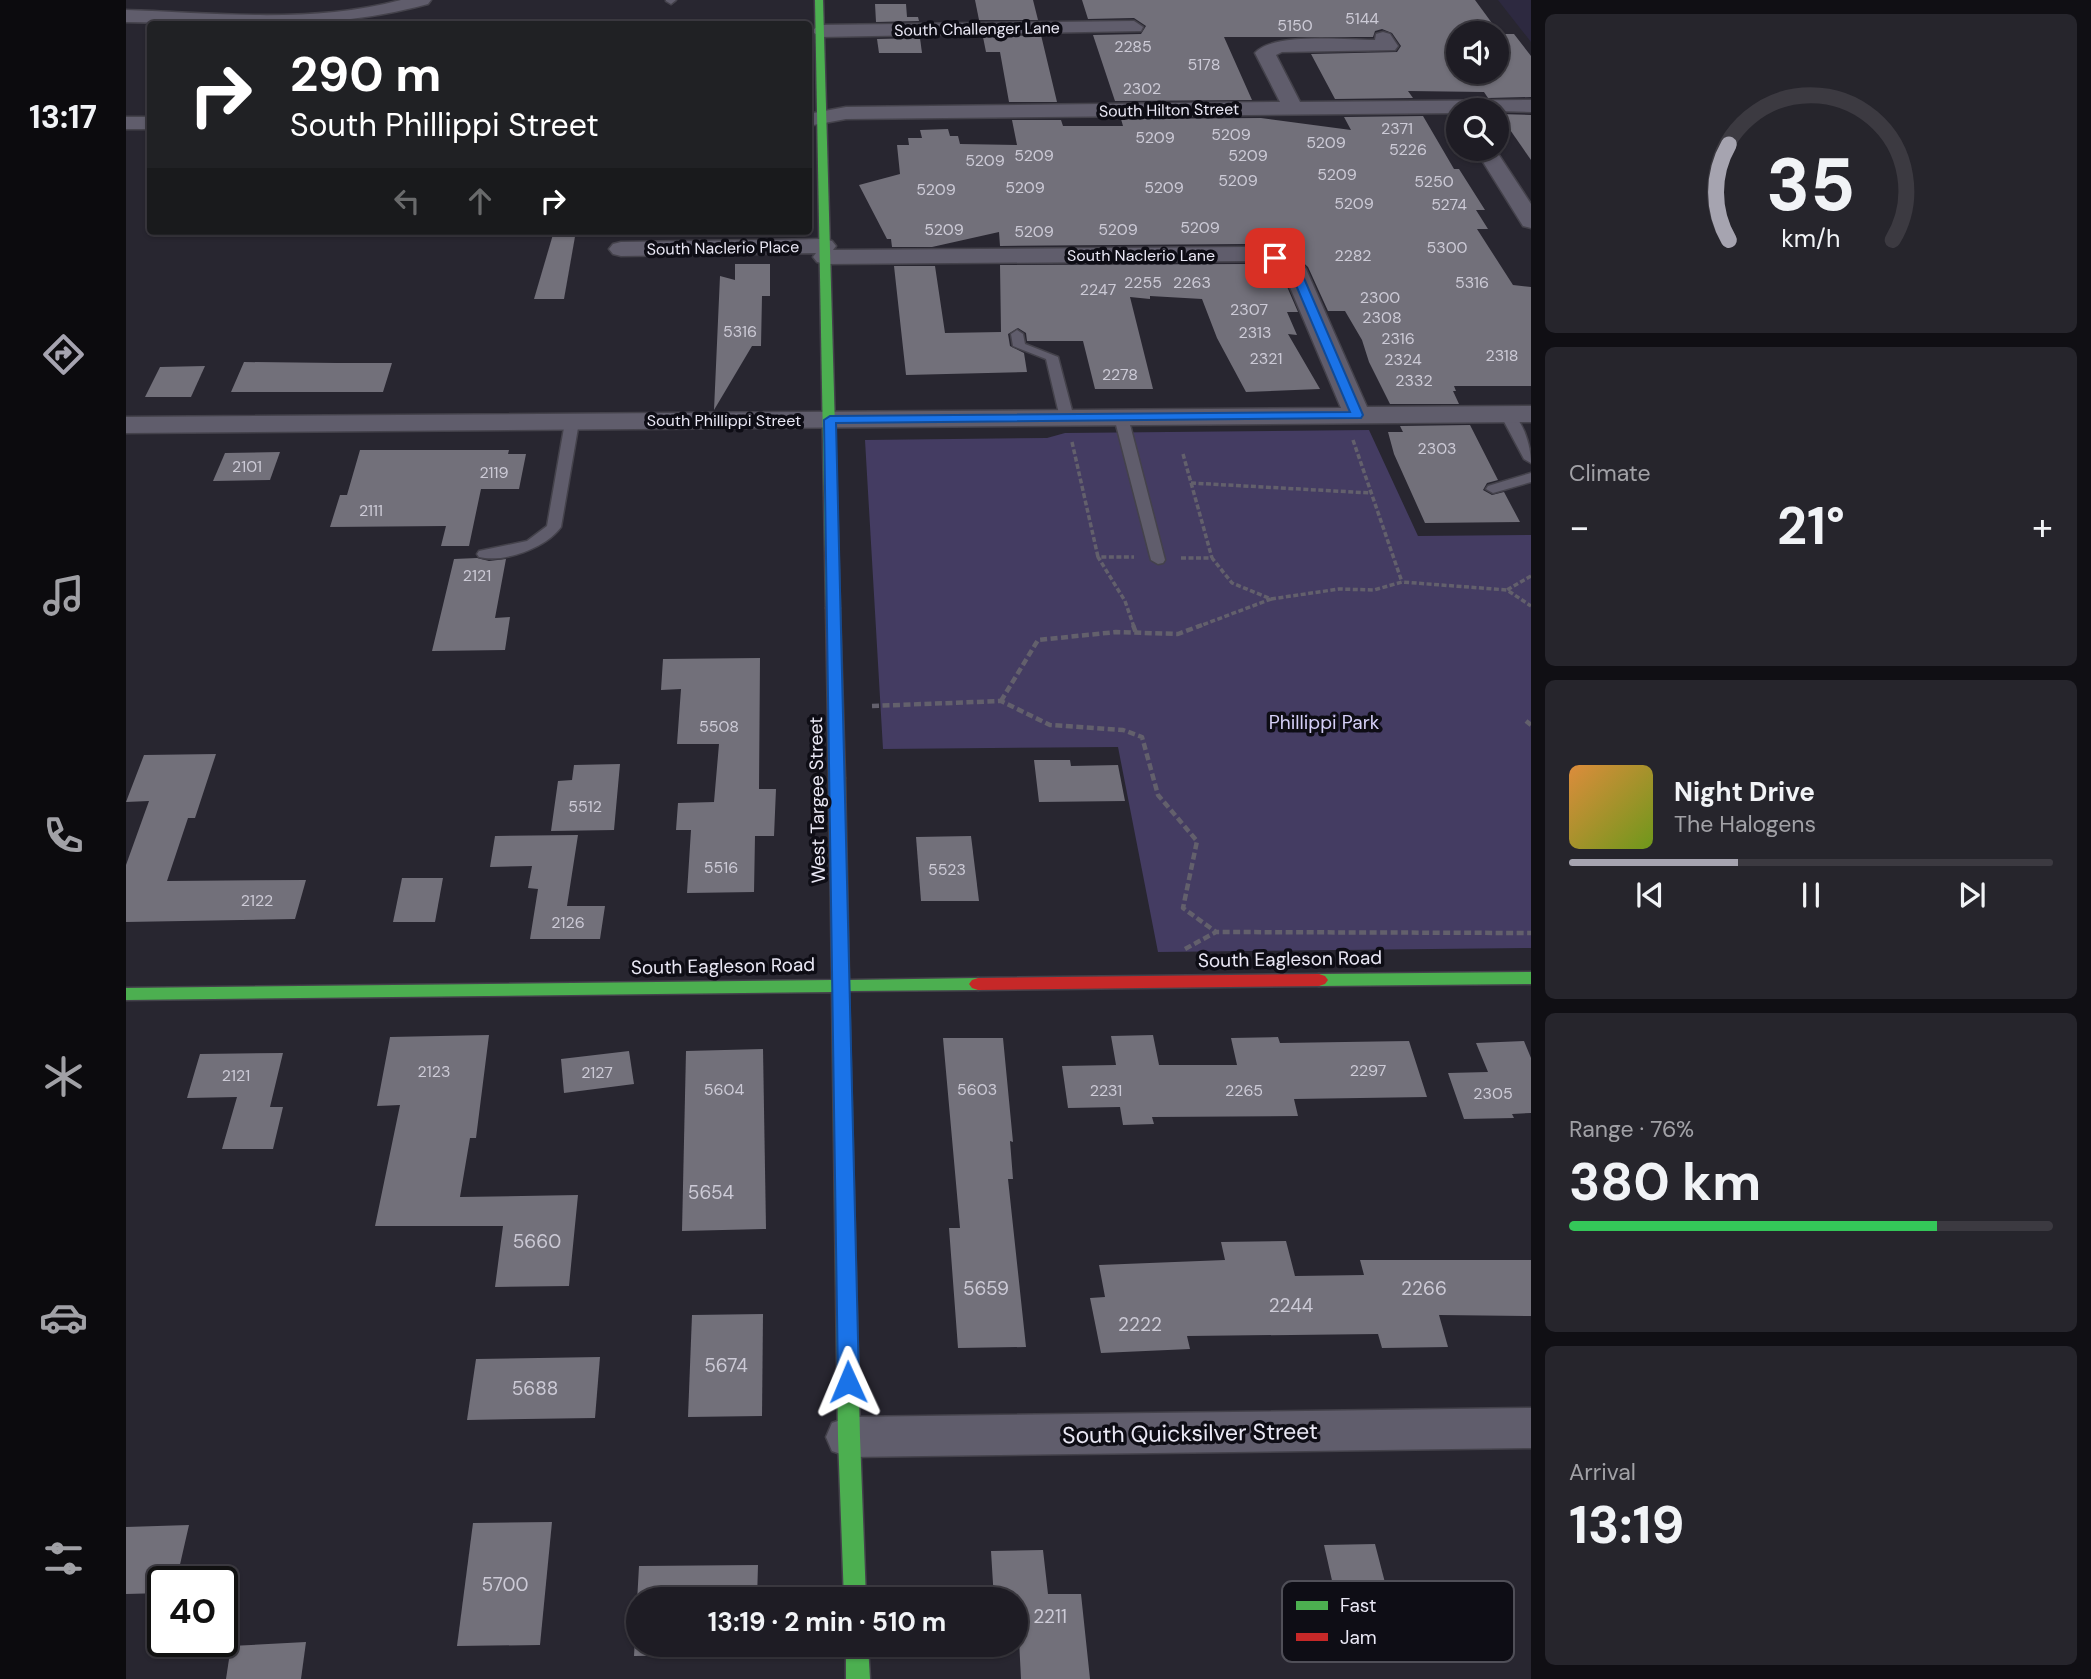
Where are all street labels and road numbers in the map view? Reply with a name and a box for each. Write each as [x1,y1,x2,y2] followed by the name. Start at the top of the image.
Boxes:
[894,17,1060,41] street label: South Challenger Lane
[1099,98,1239,122] street label: South Hilton Street
[647,236,799,260] street label: South Naclerio Place
[1067,245,1215,266] street label: South Naclerio Lane
[647,410,801,431] street label: South Phillippi Street
[803,716,831,884] street label: West Targee Street
[1198,945,1382,973] street label: South Eagleson Road
[631,952,815,980] street label: South Eagleson Road
[1062,1416,1318,1450] street label: South Quicksilver Street

